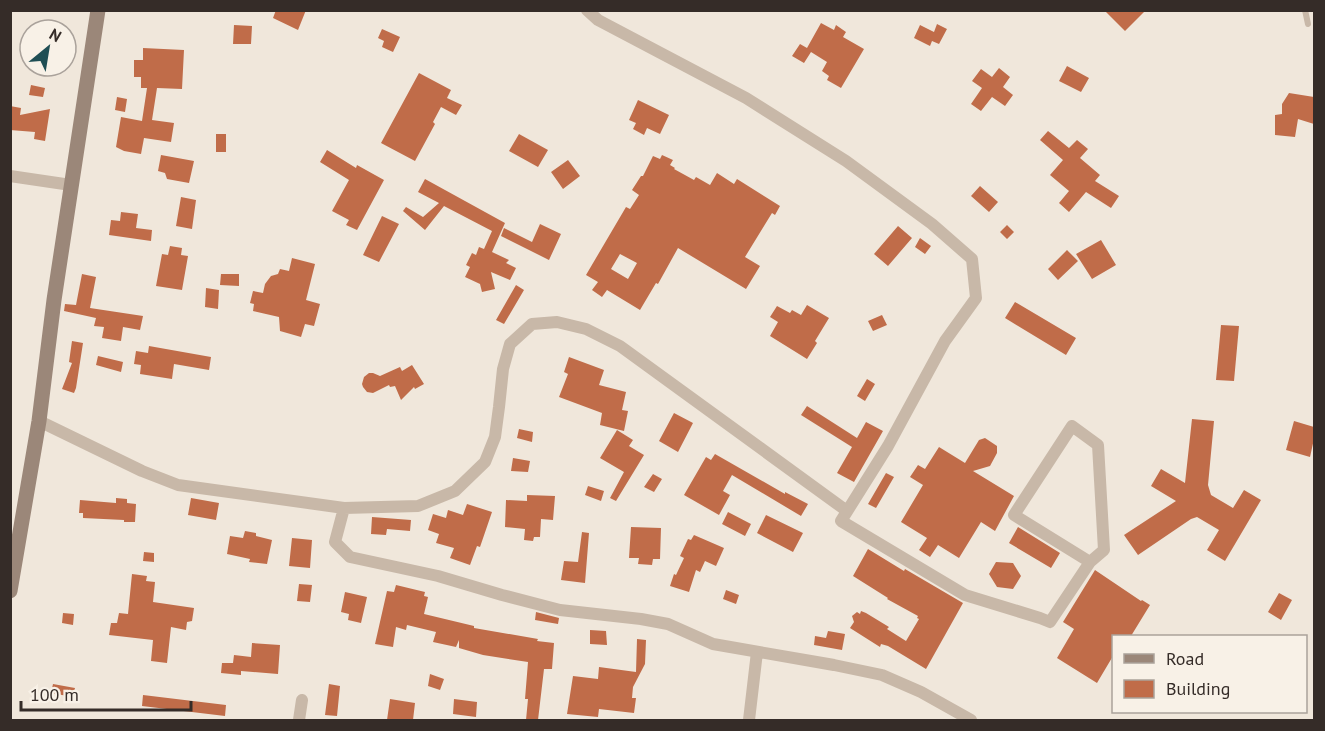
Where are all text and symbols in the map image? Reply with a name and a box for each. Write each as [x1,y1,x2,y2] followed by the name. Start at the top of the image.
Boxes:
[18,18,78,78] north arrow
[46,24,65,46] text: N
[1112,635,1307,713] legend
[1166,647,1204,670] text: Road
[21,674,190,712] scale bar
[1166,677,1230,700] text: Building
[30,683,79,706] text: 100 m

